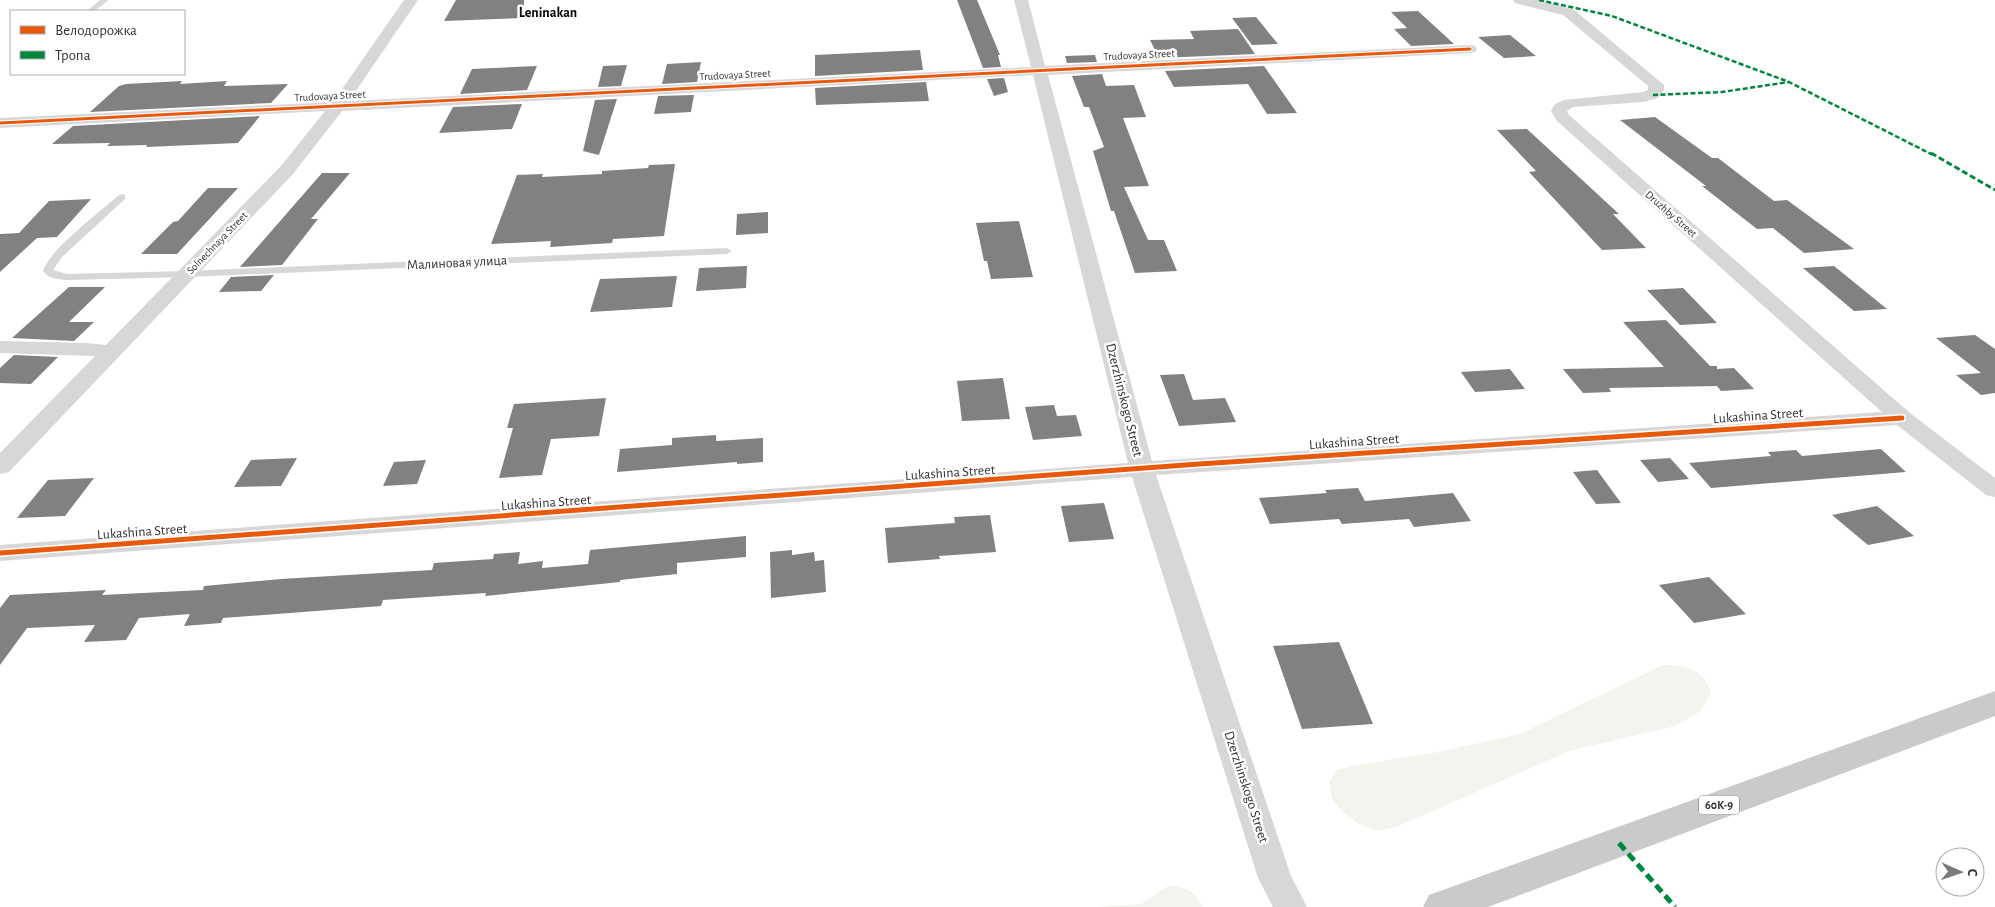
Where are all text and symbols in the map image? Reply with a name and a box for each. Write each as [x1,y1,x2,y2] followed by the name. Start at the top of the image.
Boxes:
[519,6,577,20] district label: Leninakan
[10,10,185,75] legend
[55,23,137,38] text: Велодорожка
[55,48,91,63] text: Тропа
[1103,48,1175,62] street label: Trudovaya Street
[699,68,771,82] street label: Trudovaya Street
[294,89,366,103] street label: Trudovaya Street
[1643,189,1699,240] street label: Druzhby Street
[185,209,250,276] street label: Solnechnaya Street
[406,253,508,273] street label: Малиновая улица
[1103,342,1145,459] street label: Dzerzhinskogo Street
[1712,406,1804,426] street label: Lukashina Street
[1308,432,1400,452] street label: Lukashina Street
[904,463,996,483] street label: Lukashina Street
[500,493,592,513] street label: Lukashina Street
[96,522,188,542] street label: Lukashina Street
[1221,729,1271,845] street label: Dzerzhinskogo Street
[1699,796,1739,814] road number: 60К-9
[1935,847,1985,897] north arrow
[1965,868,1979,877] text: С

